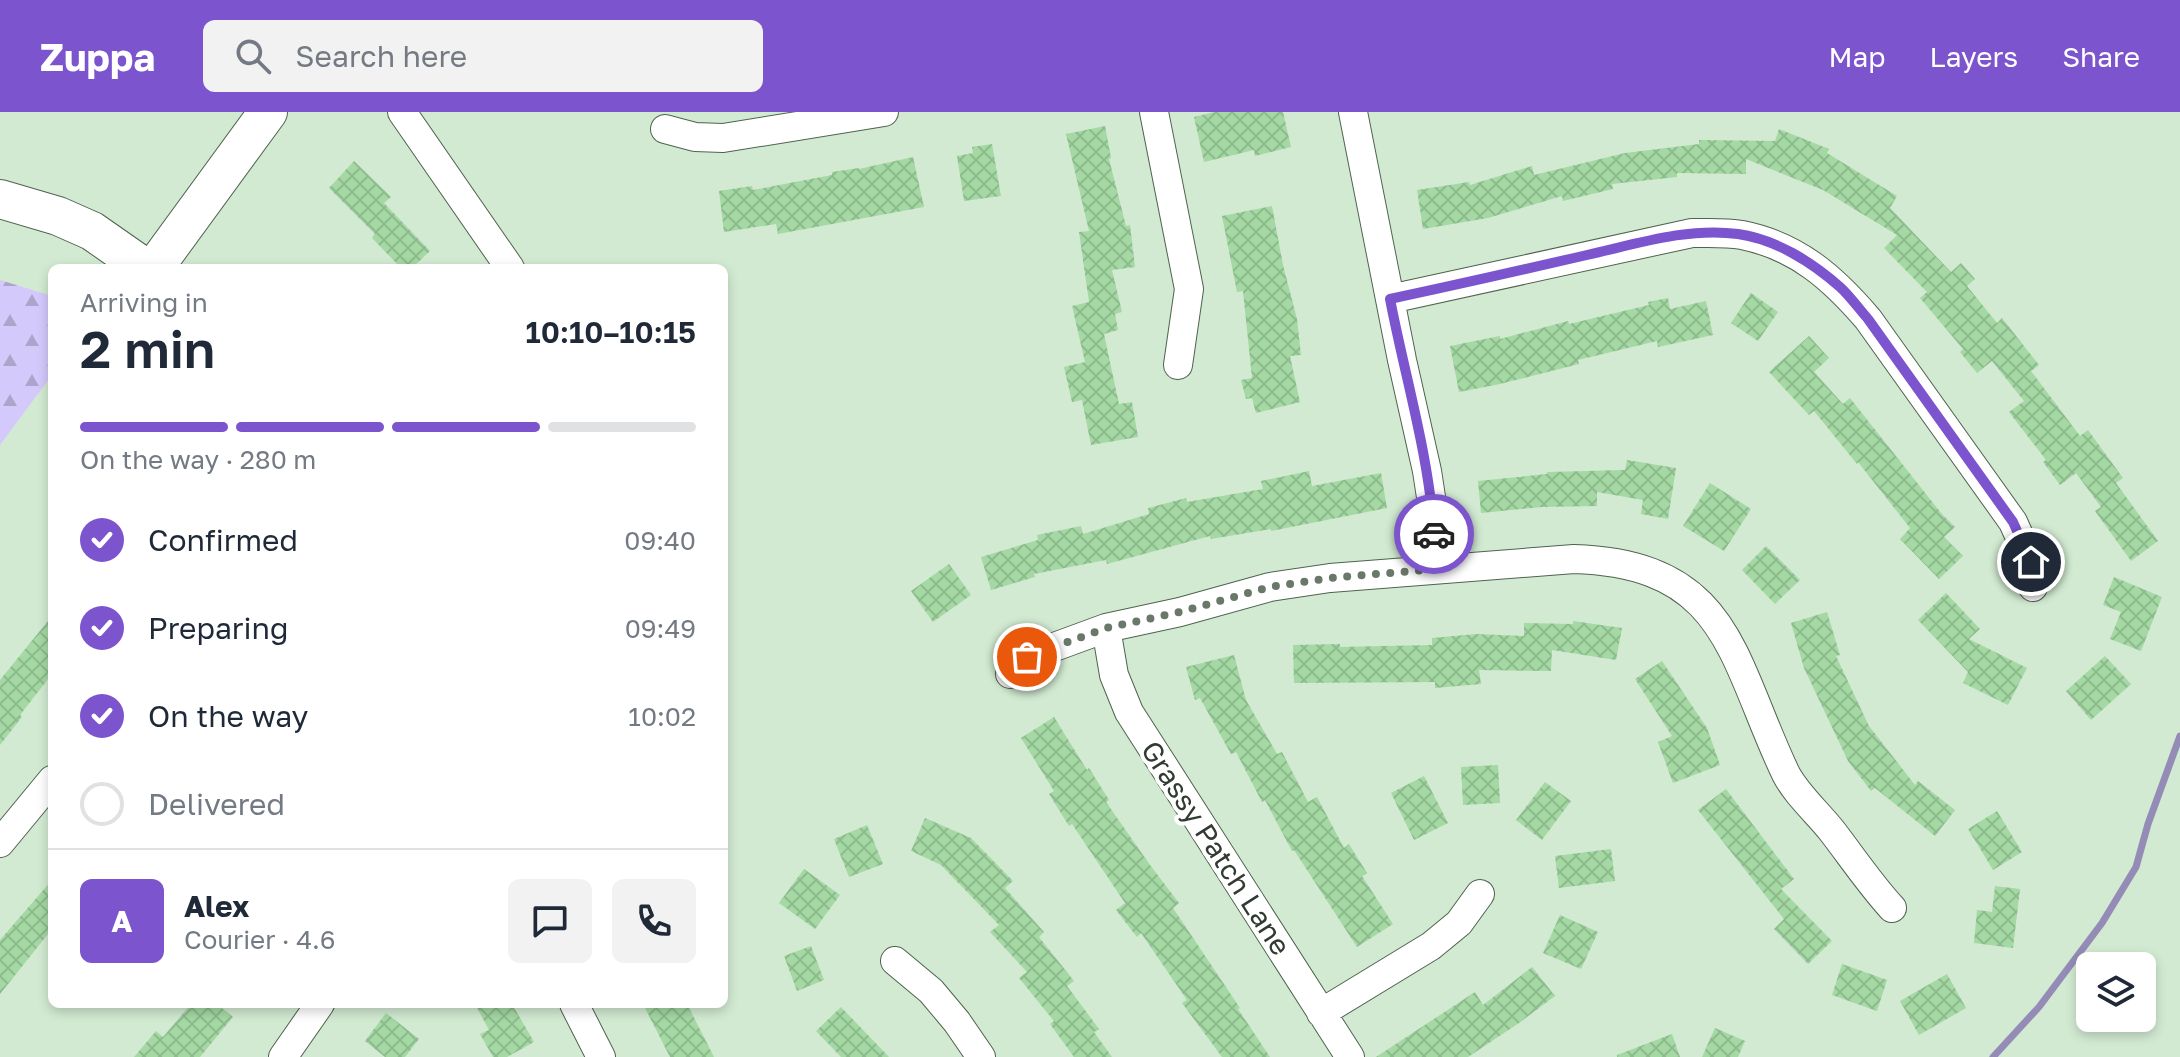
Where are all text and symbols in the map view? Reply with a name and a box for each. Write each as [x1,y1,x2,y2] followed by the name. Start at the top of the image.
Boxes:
[203,20,763,92] search box
[40,34,155,79] text: Zuppa
[231,34,275,78] icon: search
[295,38,467,74] text: Search here
[1828,40,1886,73] text: Map
[1930,40,2018,73] text: Layers
[2062,40,2140,73] text: Share
[80,287,208,318] text: Arriving in
[526,314,696,350] text: 10:10–10:15
[80,317,215,379] text: 2 min
[80,444,316,475] text: On the way · 280 m
[1394,494,1474,574] courier
[1412,512,1456,556] icon: car
[80,518,124,562] icon: check
[148,522,298,558] text: Confirmed
[624,525,696,556] text: 09:40
[1997,528,2065,596] pin
[2009,540,2053,584] icon: home
[80,606,124,650] icon: check
[148,610,289,646] text: Preparing
[625,613,696,644] text: 09:49
[993,623,1061,691] pin
[1005,635,1049,679] icon: bag
[80,694,124,738] icon: check
[148,698,308,734] text: On the way
[628,701,696,732] text: 10:02
[1135,735,1298,961] street label: Grassy Patch Lane
[148,786,285,822] text: Delivered
[508,879,592,963] button: chat
[612,879,696,963] button: phone
[184,888,249,924] text: Alex
[111,903,133,939] text: A
[184,924,336,955] text: Courier · 4.6
[2076,952,2156,1032] map controls
[2076,952,2156,1032] button: layers

